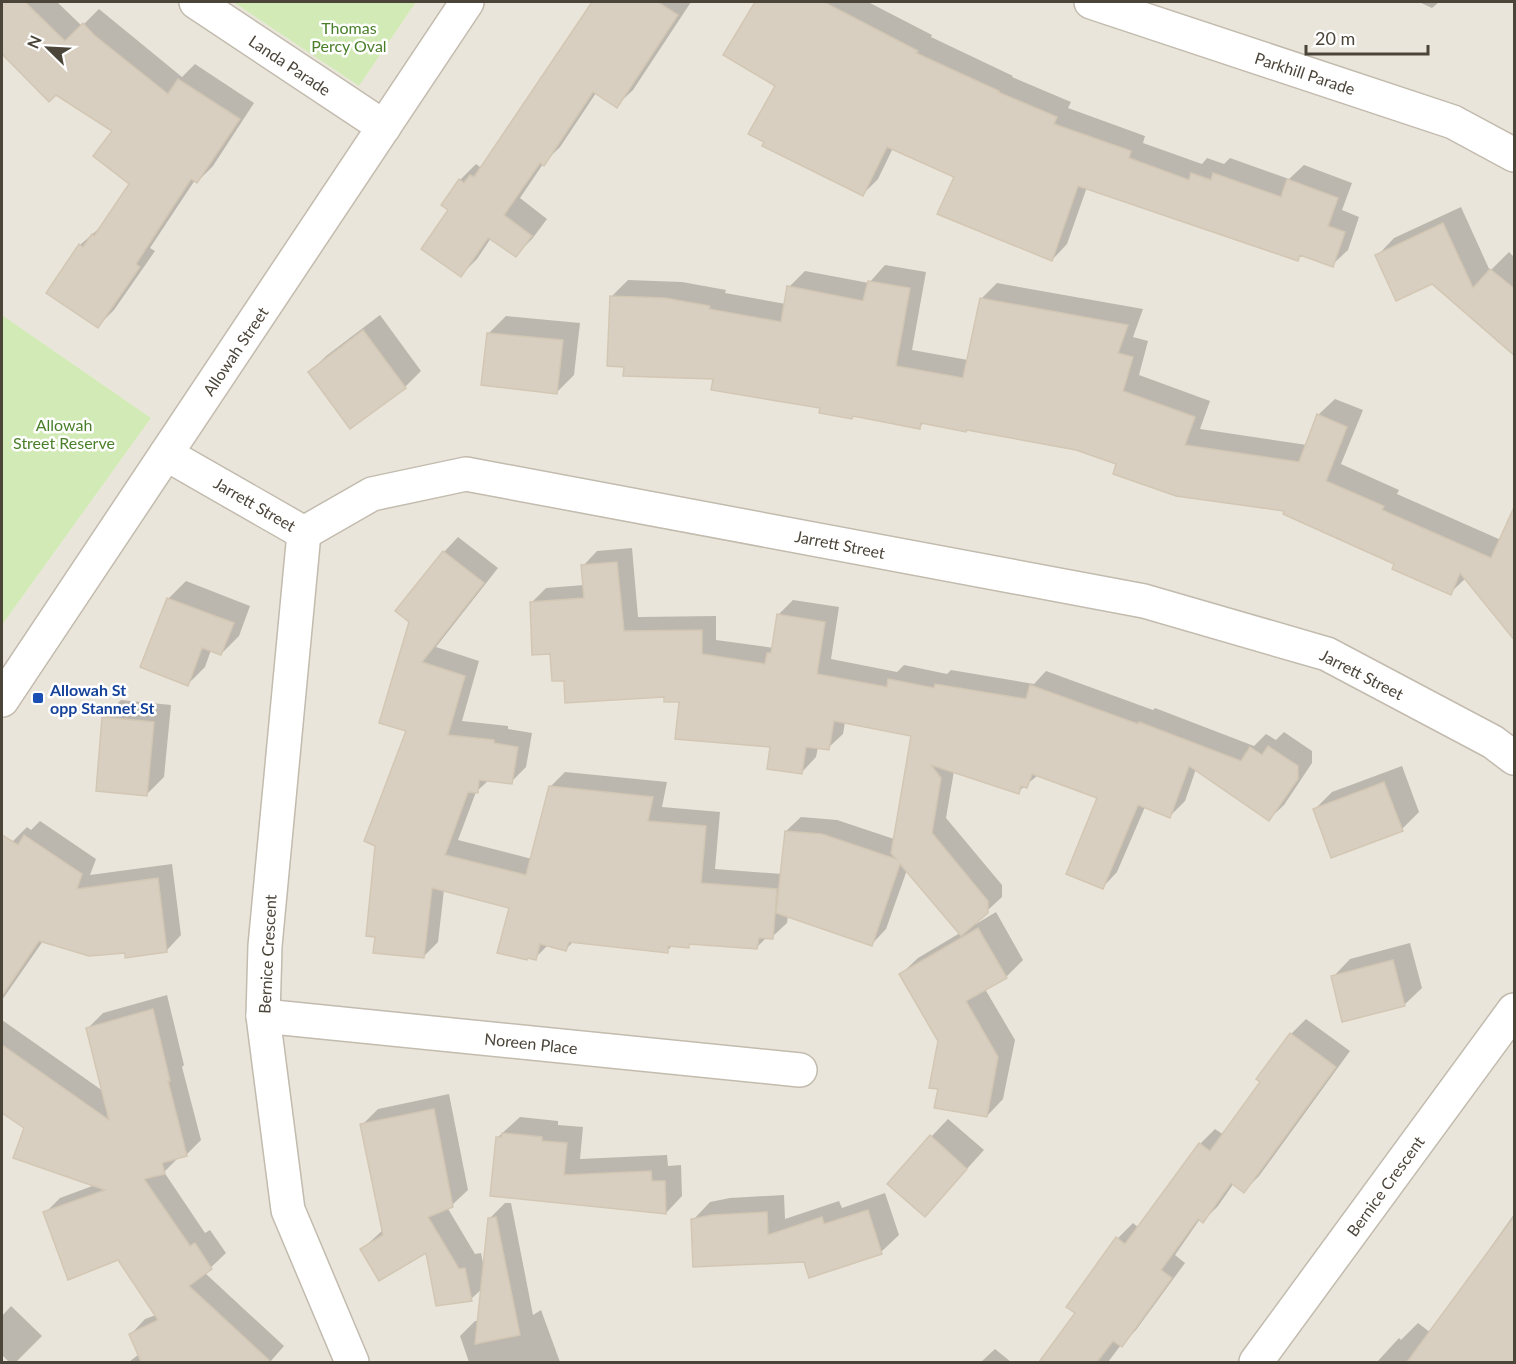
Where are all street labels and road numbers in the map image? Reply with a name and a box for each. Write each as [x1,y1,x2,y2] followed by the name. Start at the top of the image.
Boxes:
[246,31,334,99] street label: Landa Parade
[1253,48,1357,98] street label: Parkhill Parade
[198,303,272,399] street label: Allowah Street
[211,473,299,535] street label: Jarrett Street
[793,526,887,562] street label: Jarrett Street
[1317,645,1407,703] street label: Jarrett Street
[254,894,280,1014] street label: Bernice Crescent
[483,1029,579,1057] street label: Noreen Place
[1342,1132,1428,1240] street label: Bernice Crescent

